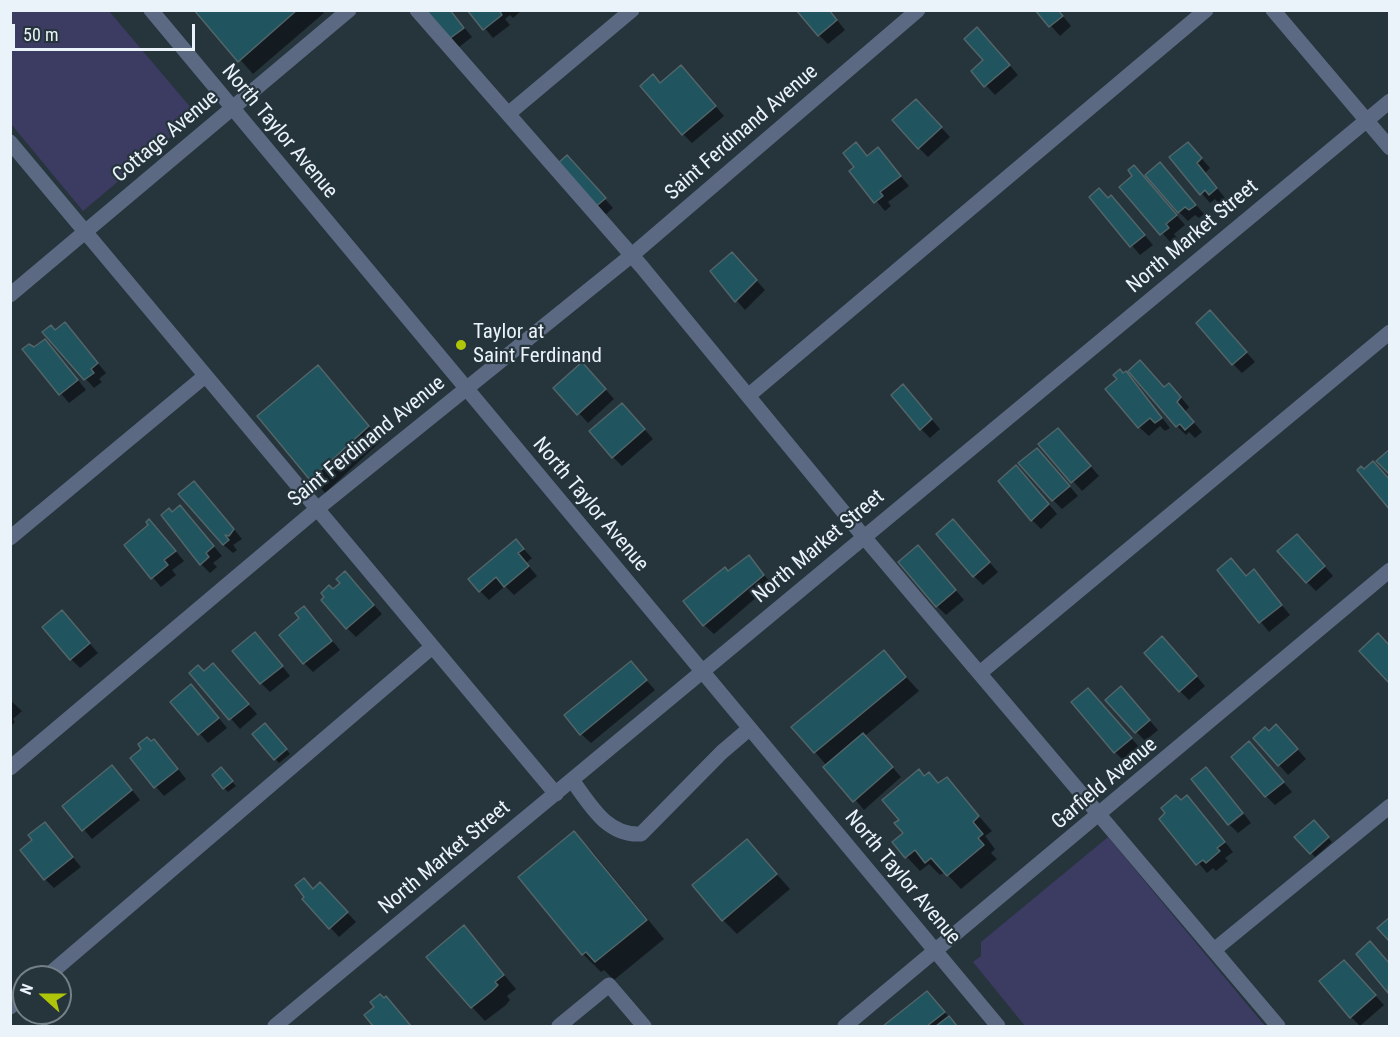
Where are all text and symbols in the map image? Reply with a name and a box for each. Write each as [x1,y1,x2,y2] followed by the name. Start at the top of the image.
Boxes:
[15,12,198,50] scale bar
[23,24,58,45] text: 50 m
[216,60,342,204] street label: North Taylor Avenue
[660,60,824,206] street label: Saint Ferdinand Avenue
[108,85,224,189] street label: Cottage Avenue
[1122,175,1264,299] street label: North Market Street
[473,320,602,370] place label: Taylor at Saint Ferdinand
[454,338,468,352] marker: Taylor at Saint Ferdinand
[284,371,450,513] street label: Saint Ferdinand Avenue
[527,433,653,577] street label: North Taylor Avenue
[748,485,890,609] street label: North Market Street
[1047,733,1163,835] street label: Garfield Avenue
[374,796,516,920] street label: North Market Street
[839,806,965,950] street label: North Taylor Avenue
[12,965,72,1025] north arrow
[16,981,37,997] text: N

